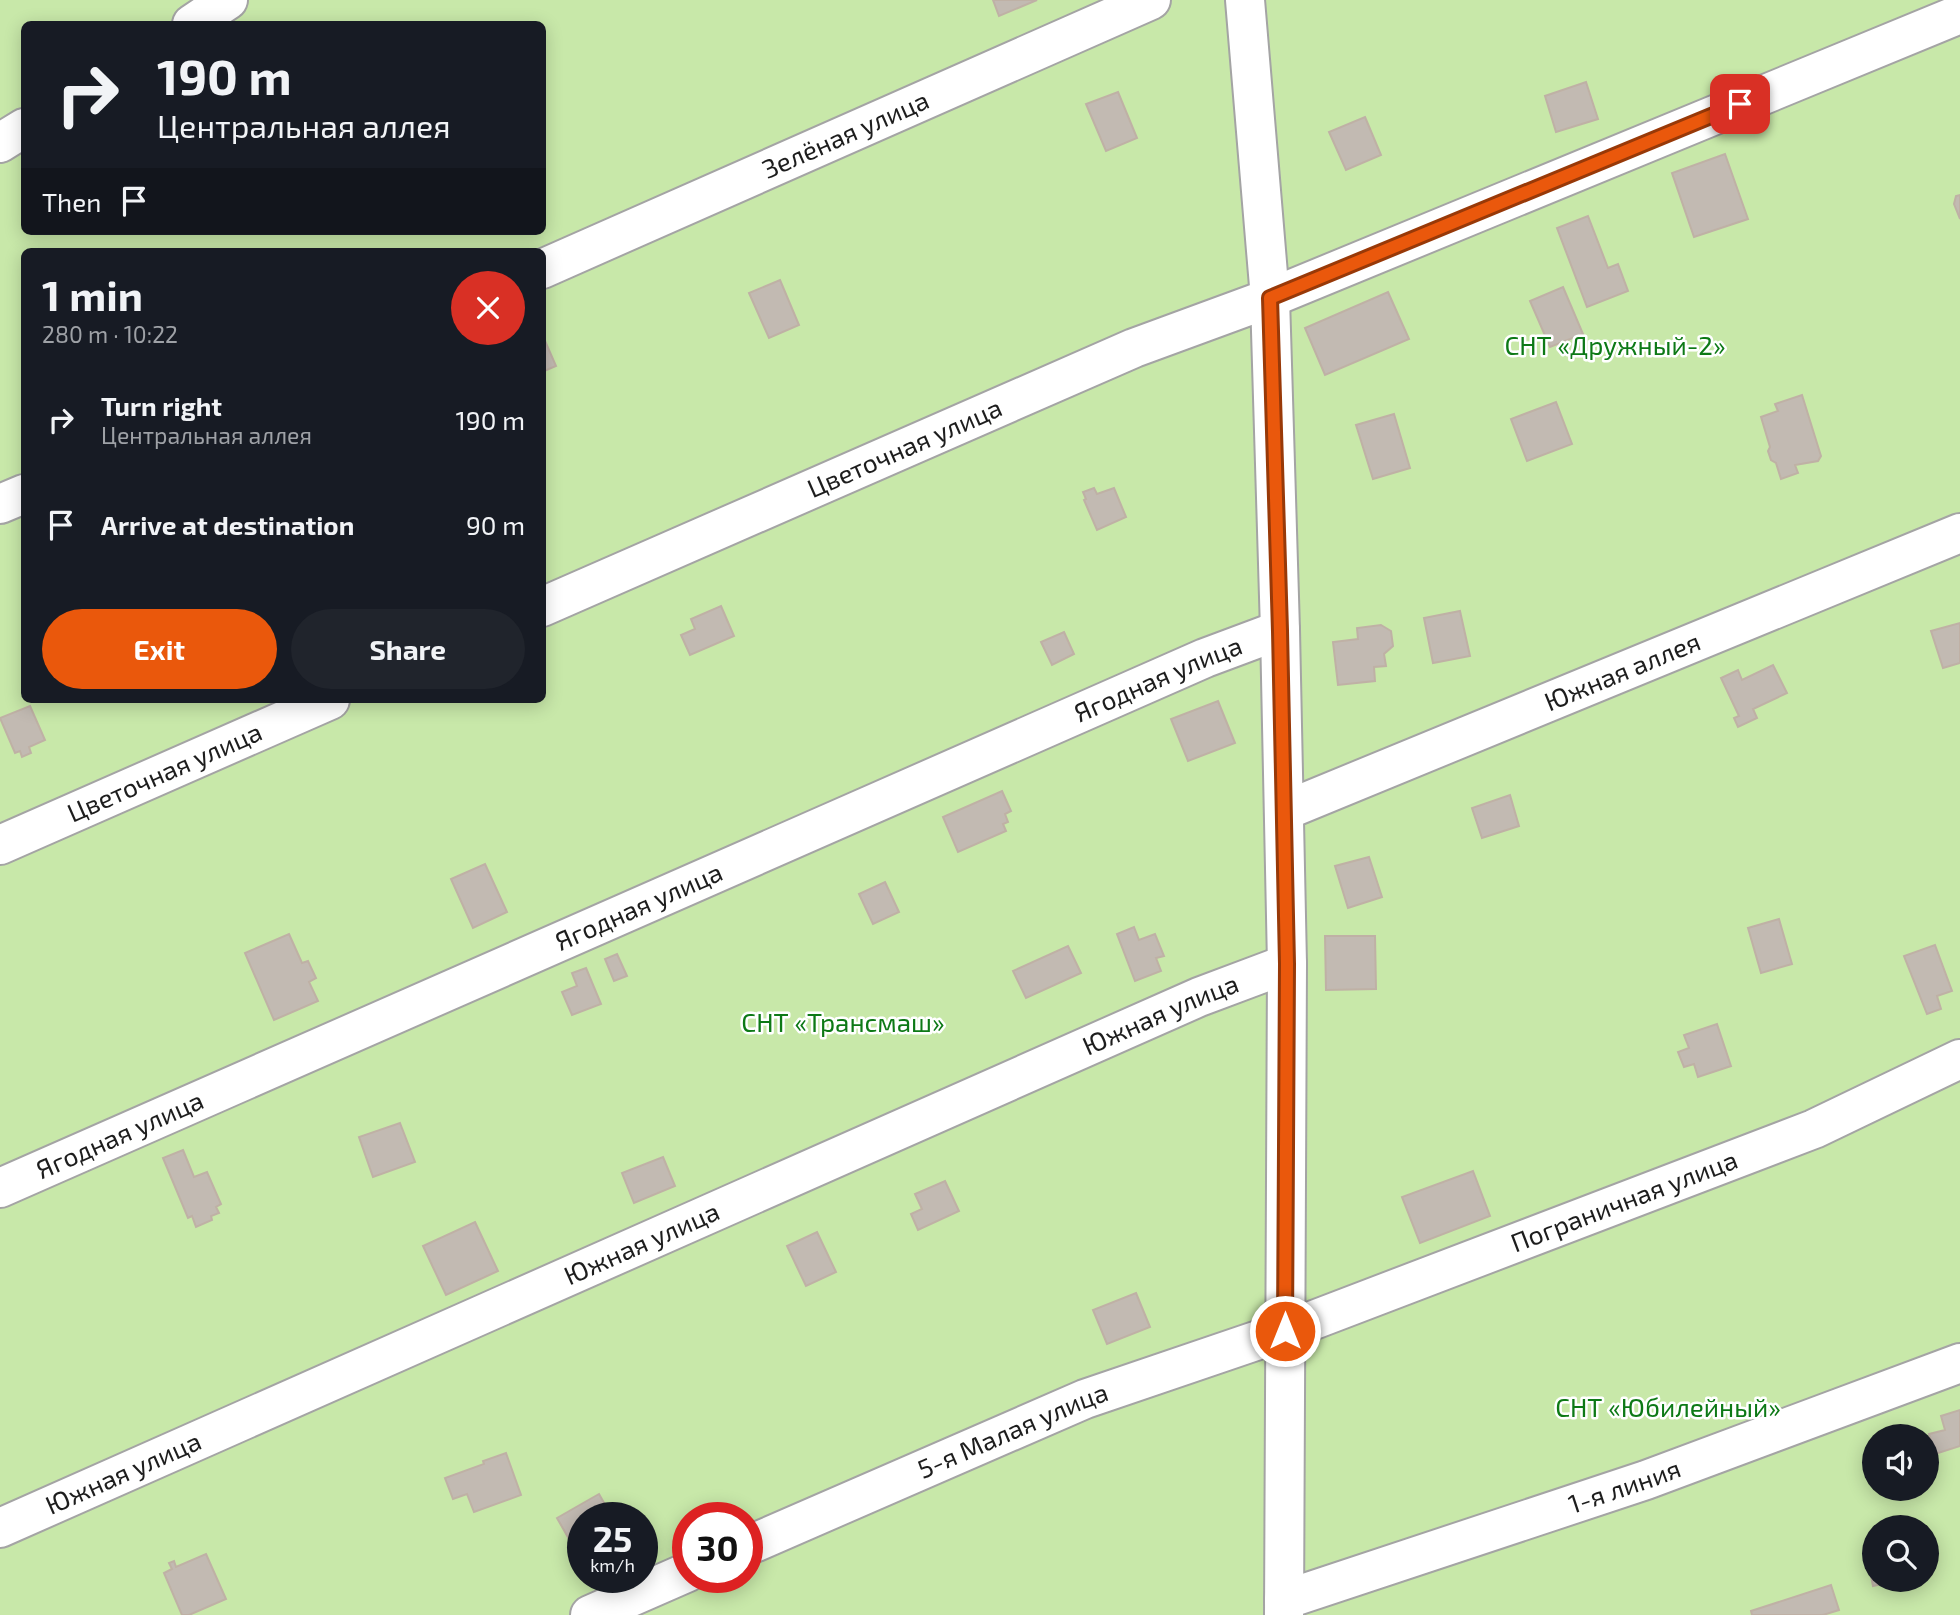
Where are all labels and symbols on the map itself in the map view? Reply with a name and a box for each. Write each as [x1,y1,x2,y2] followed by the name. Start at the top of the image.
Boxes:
[1710,74,1770,134] pin
[757,83,933,184] street label: Зелёная улица
[1504,329,1726,361] park label: СНТ «Дружный-2»
[802,391,1006,503] street label: Цветочная улица
[1539,625,1705,716] street label: Южная аллея
[1069,629,1246,728] street label: Ягодная улица
[62,715,266,827] street label: Цветочная улица
[550,855,727,956] street label: Ягодная улица
[1077,967,1242,1061] street label: Южная улица
[741,1006,945,1037] park label: СНТ «Трансмаш»
[31,1084,208,1184] street label: Ягодная улица
[1506,1143,1741,1257] street label: Пограничная улица
[559,1194,724,1290] street label: Южная улица
[1248,1294,1322,1368] position arrow
[912,1375,1112,1484] street label: 5-я Малая улица
[1555,1391,1781,1422] park label: СНТ «Юбилейный»
[40,1424,205,1520] street label: Южная улица
[1564,1452,1684,1519] street label: 1-я линия
[672,1502,763,1593] speed limit sign: 30

